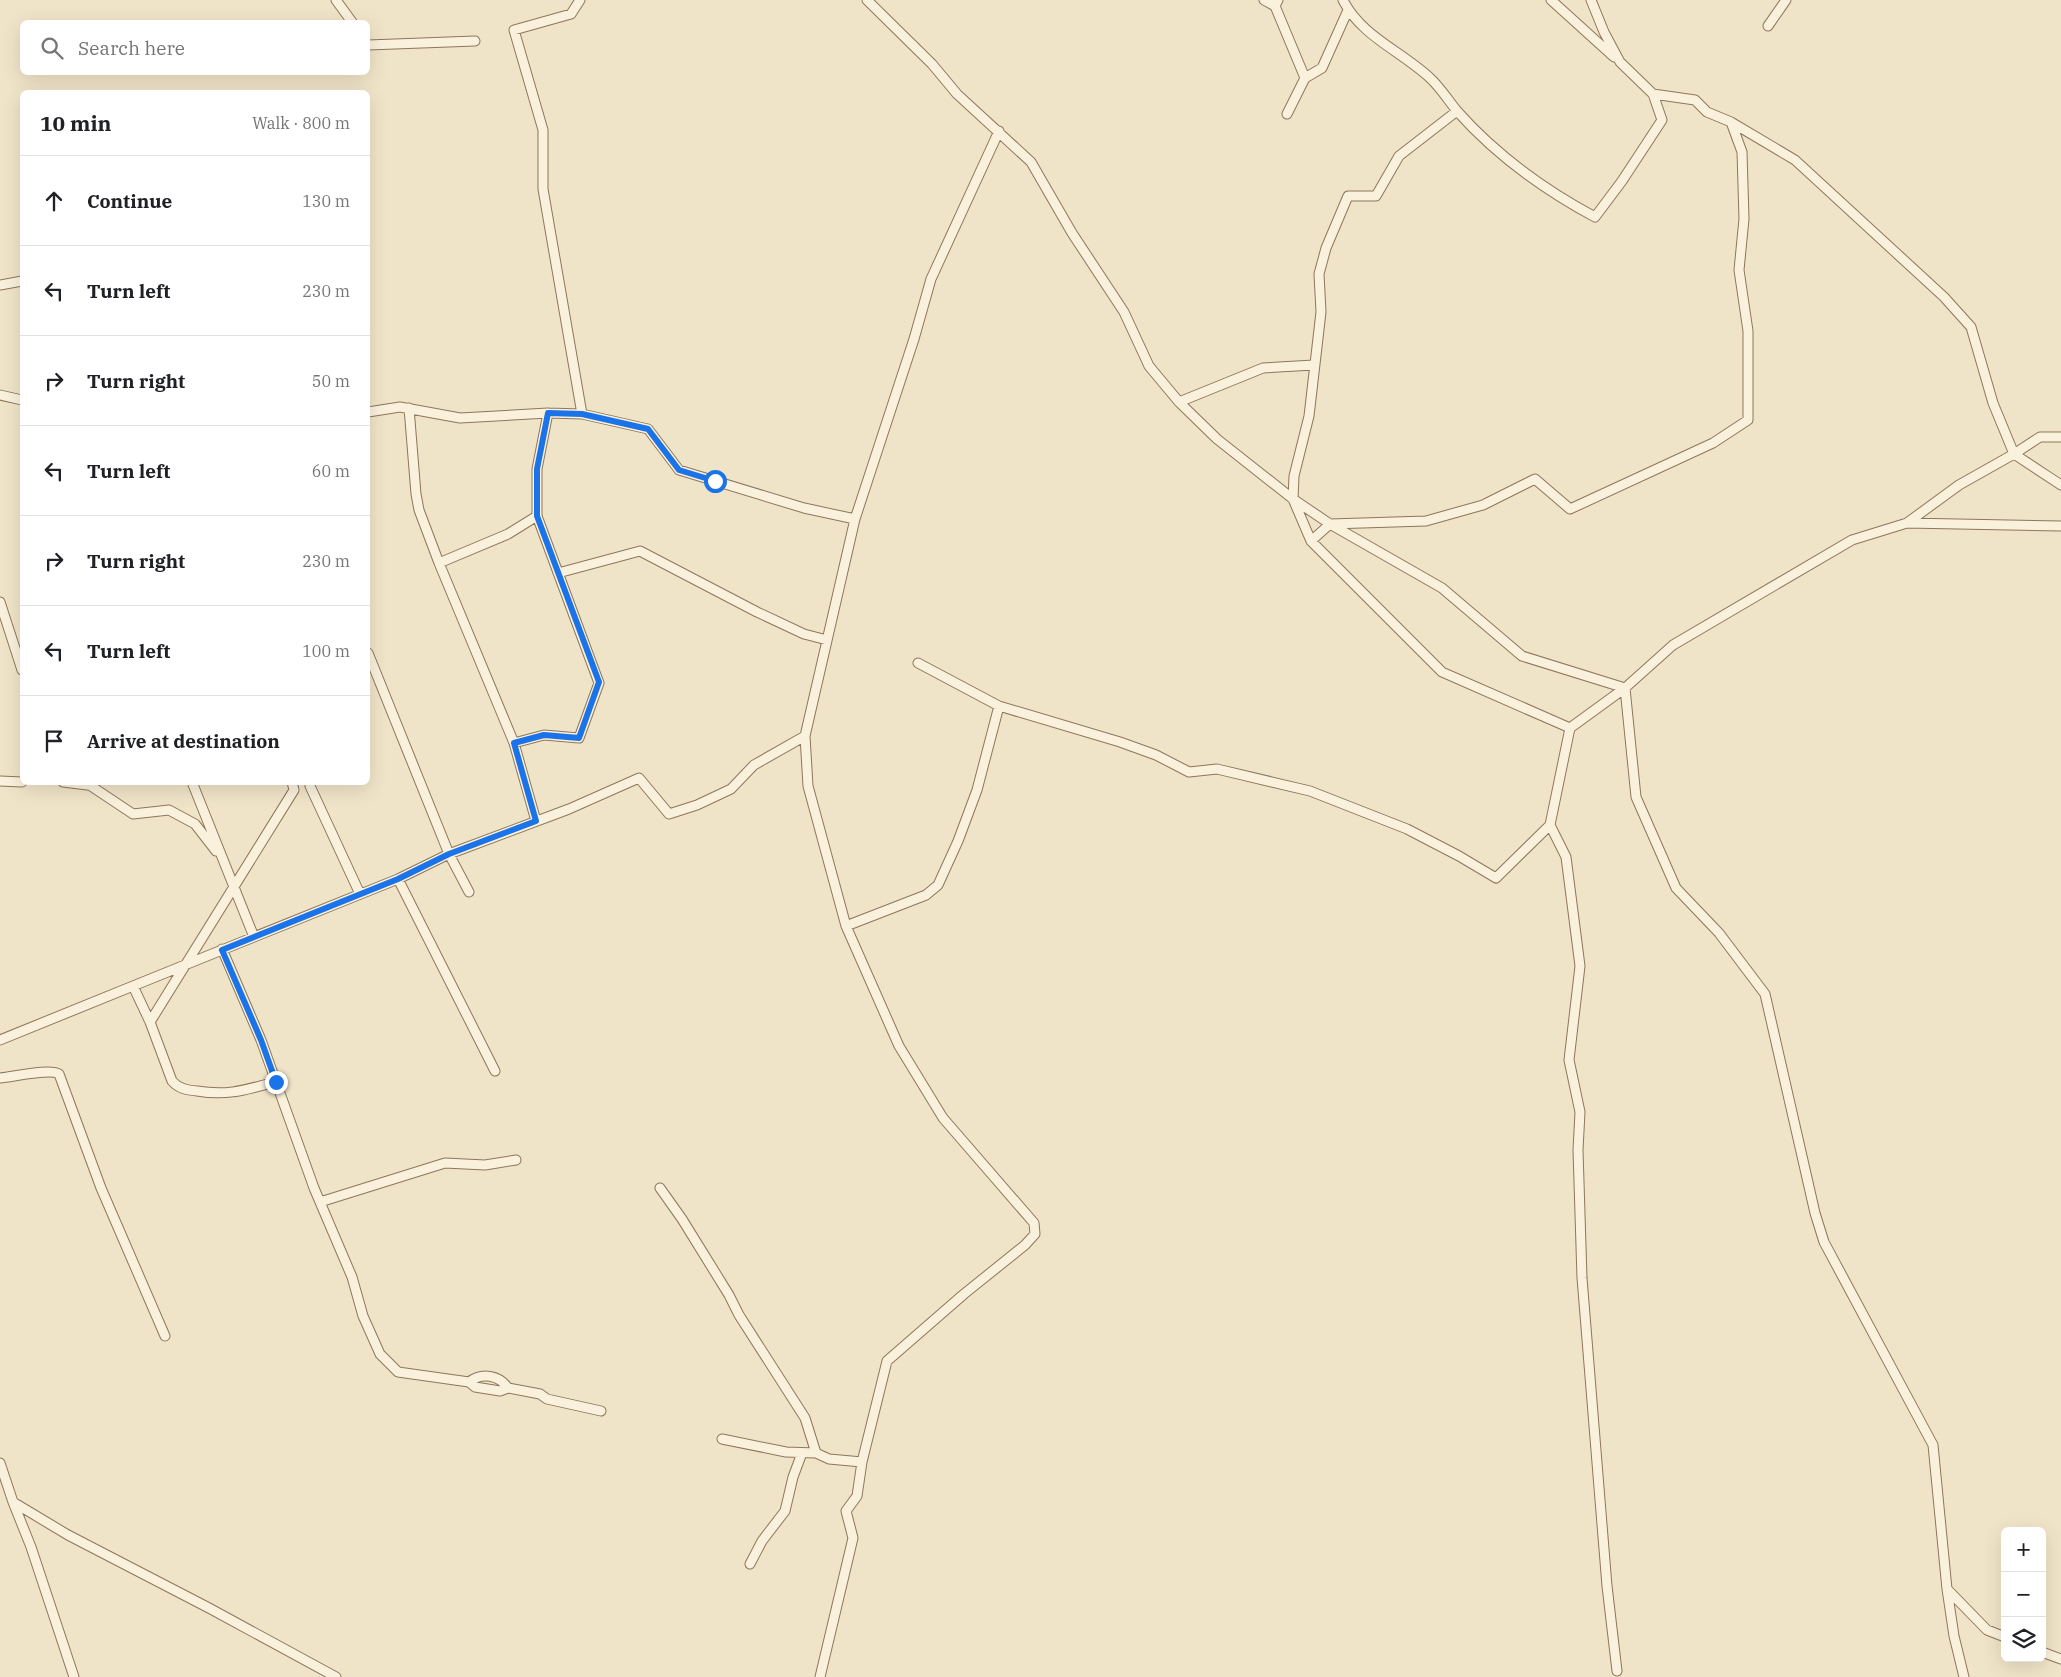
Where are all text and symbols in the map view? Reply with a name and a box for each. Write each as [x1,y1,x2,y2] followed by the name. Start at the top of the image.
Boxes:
[20,20,370,75] search box
[38,34,66,62] icon: search
[78,36,185,60] text: Search here
[40,109,111,137] text: 10 min
[252,113,350,133] text: Walk · 800 m
[40,187,68,215] icon: ahead
[87,189,172,213] text: Continue
[302,191,350,211] text: 130 m
[40,277,68,305] icon: left
[87,279,170,303] text: Turn left
[302,281,350,301] text: 230 m
[40,367,68,395] icon: right
[87,369,185,393] text: Turn right
[312,371,350,391] text: 50 m
[40,457,68,485] icon: left
[87,459,170,483] text: Turn left
[312,461,350,481] text: 60 m
[704,470,727,493] route start
[40,547,68,575] icon: right
[87,549,185,573] text: Turn right
[302,551,350,571] text: 230 m
[40,637,68,665] icon: left
[87,639,170,663] text: Turn left
[302,641,350,661] text: 100 m
[40,727,68,755] icon: arrive
[87,729,280,753] text: Arrive at destination
[265,1071,288,1094] route end
[2001,1527,2046,1662] map controls
[2001,1527,2046,1572] button: +
[2001,1572,2046,1617] button: −
[2001,1617,2046,1662] button: layers

